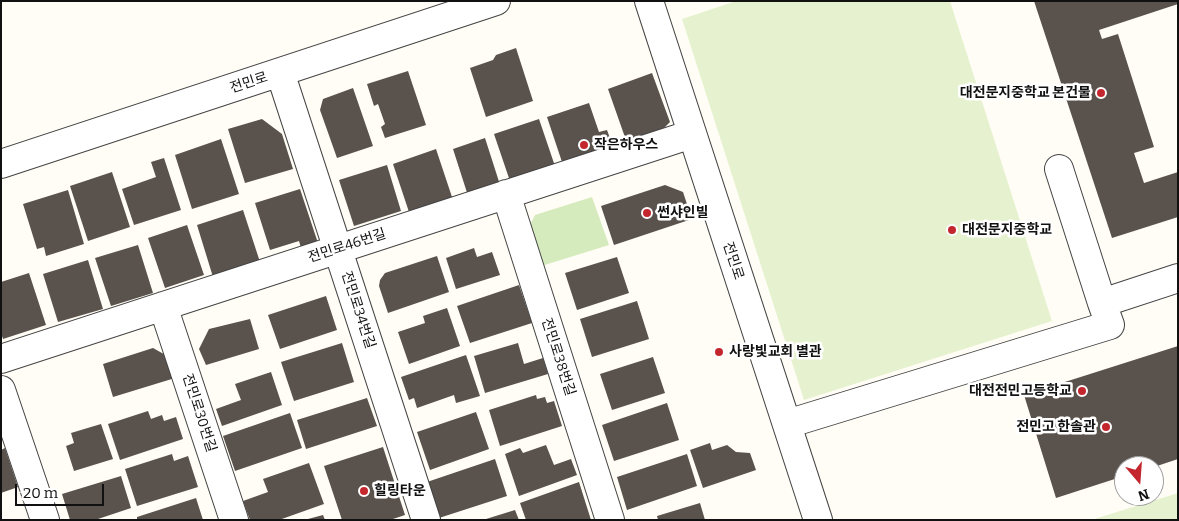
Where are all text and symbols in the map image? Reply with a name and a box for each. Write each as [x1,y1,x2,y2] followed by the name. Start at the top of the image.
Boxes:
[228,69,270,97] street label: 전민로
[960,85,1091,101] place label: 대전문지중학교 본건물
[1095,87,1107,99] marker: 대전문지중학교 본건물
[594,137,658,153] place label: 작은하우스
[578,139,590,151] marker: 작은하우스
[657,205,709,221] place label: 썬샤인빌
[641,207,653,219] marker: 썬샤인빌
[962,222,1052,238] place label: 대전문지중학교
[946,224,958,236] marker: 대전문지중학교
[306,226,388,266] street label: 전민로46번길
[719,240,747,282] street label: 전민로
[338,269,378,351] street label: 전민로34번길
[538,316,578,398] street label: 전민로38번길
[729,344,822,360] place label: 사랑빛교회 별관
[713,346,725,358] marker: 사랑빛교회 별관
[178,372,220,454] street label: 전민로30번길
[969,383,1072,399] place label: 대전전민고등학교
[1076,385,1088,397] marker: 대전전민고등학교
[1016,419,1096,435] place label: 전민고 한솔관
[1100,421,1112,433] marker: 전민고 한솔관
[1114,456,1164,506] north arrow
[18,474,106,506] scale bar
[374,483,426,499] place label: 힐링타운
[23,484,58,502] text: 20 m
[358,485,370,497] marker: 힐링타운
[1136,485,1151,505] text: N

